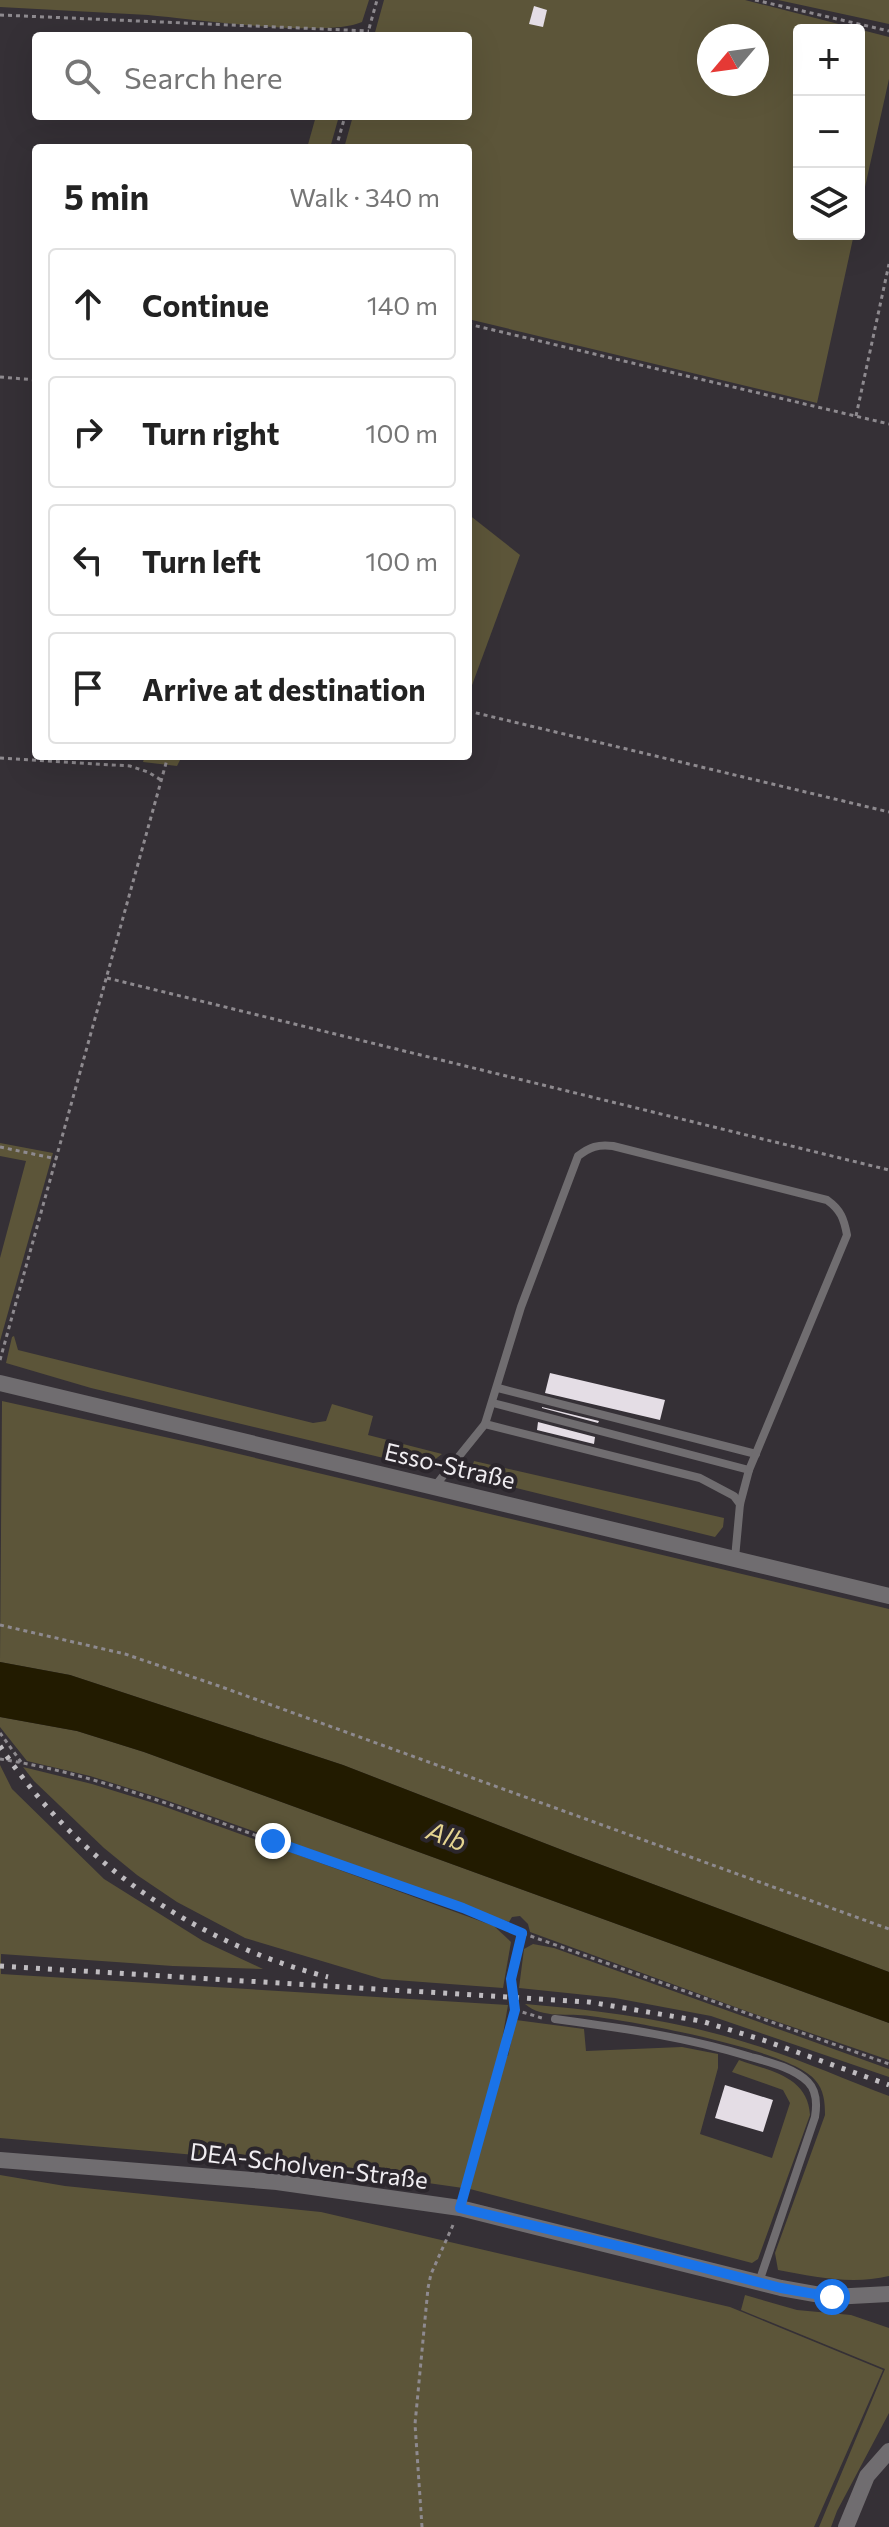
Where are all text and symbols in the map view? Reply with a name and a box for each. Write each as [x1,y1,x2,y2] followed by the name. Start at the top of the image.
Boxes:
[697,24,769,96] north arrow
[793,24,865,240] map controls
[793,24,865,96] button: +
[32,32,472,120] search box
[60,54,104,98] icon: search
[124,58,283,95] text: Search here
[793,96,865,168] button: −
[793,168,865,240] button: layers
[64,175,149,217] text: 5 min
[289,181,440,212] text: Walk · 340 m
[66,282,110,326] icon: ahead
[142,286,269,323] text: Continue
[367,289,438,320] text: 140 m
[66,410,110,454] icon: right
[142,414,279,451] text: Turn right
[365,417,438,448] text: 100 m
[66,538,110,582] icon: left
[142,542,261,579] text: Turn left
[365,545,438,576] text: 100 m
[66,666,110,710] icon: arrive
[142,670,426,707] text: Arrive at destination
[382,1436,518,1494] street label: Esso-Straße
[422,1813,471,1856] water label: Alb
[255,1823,291,1859] route end
[188,2136,430,2194] street label: DEA-Scholven-Straße
[814,2279,850,2315] route start

